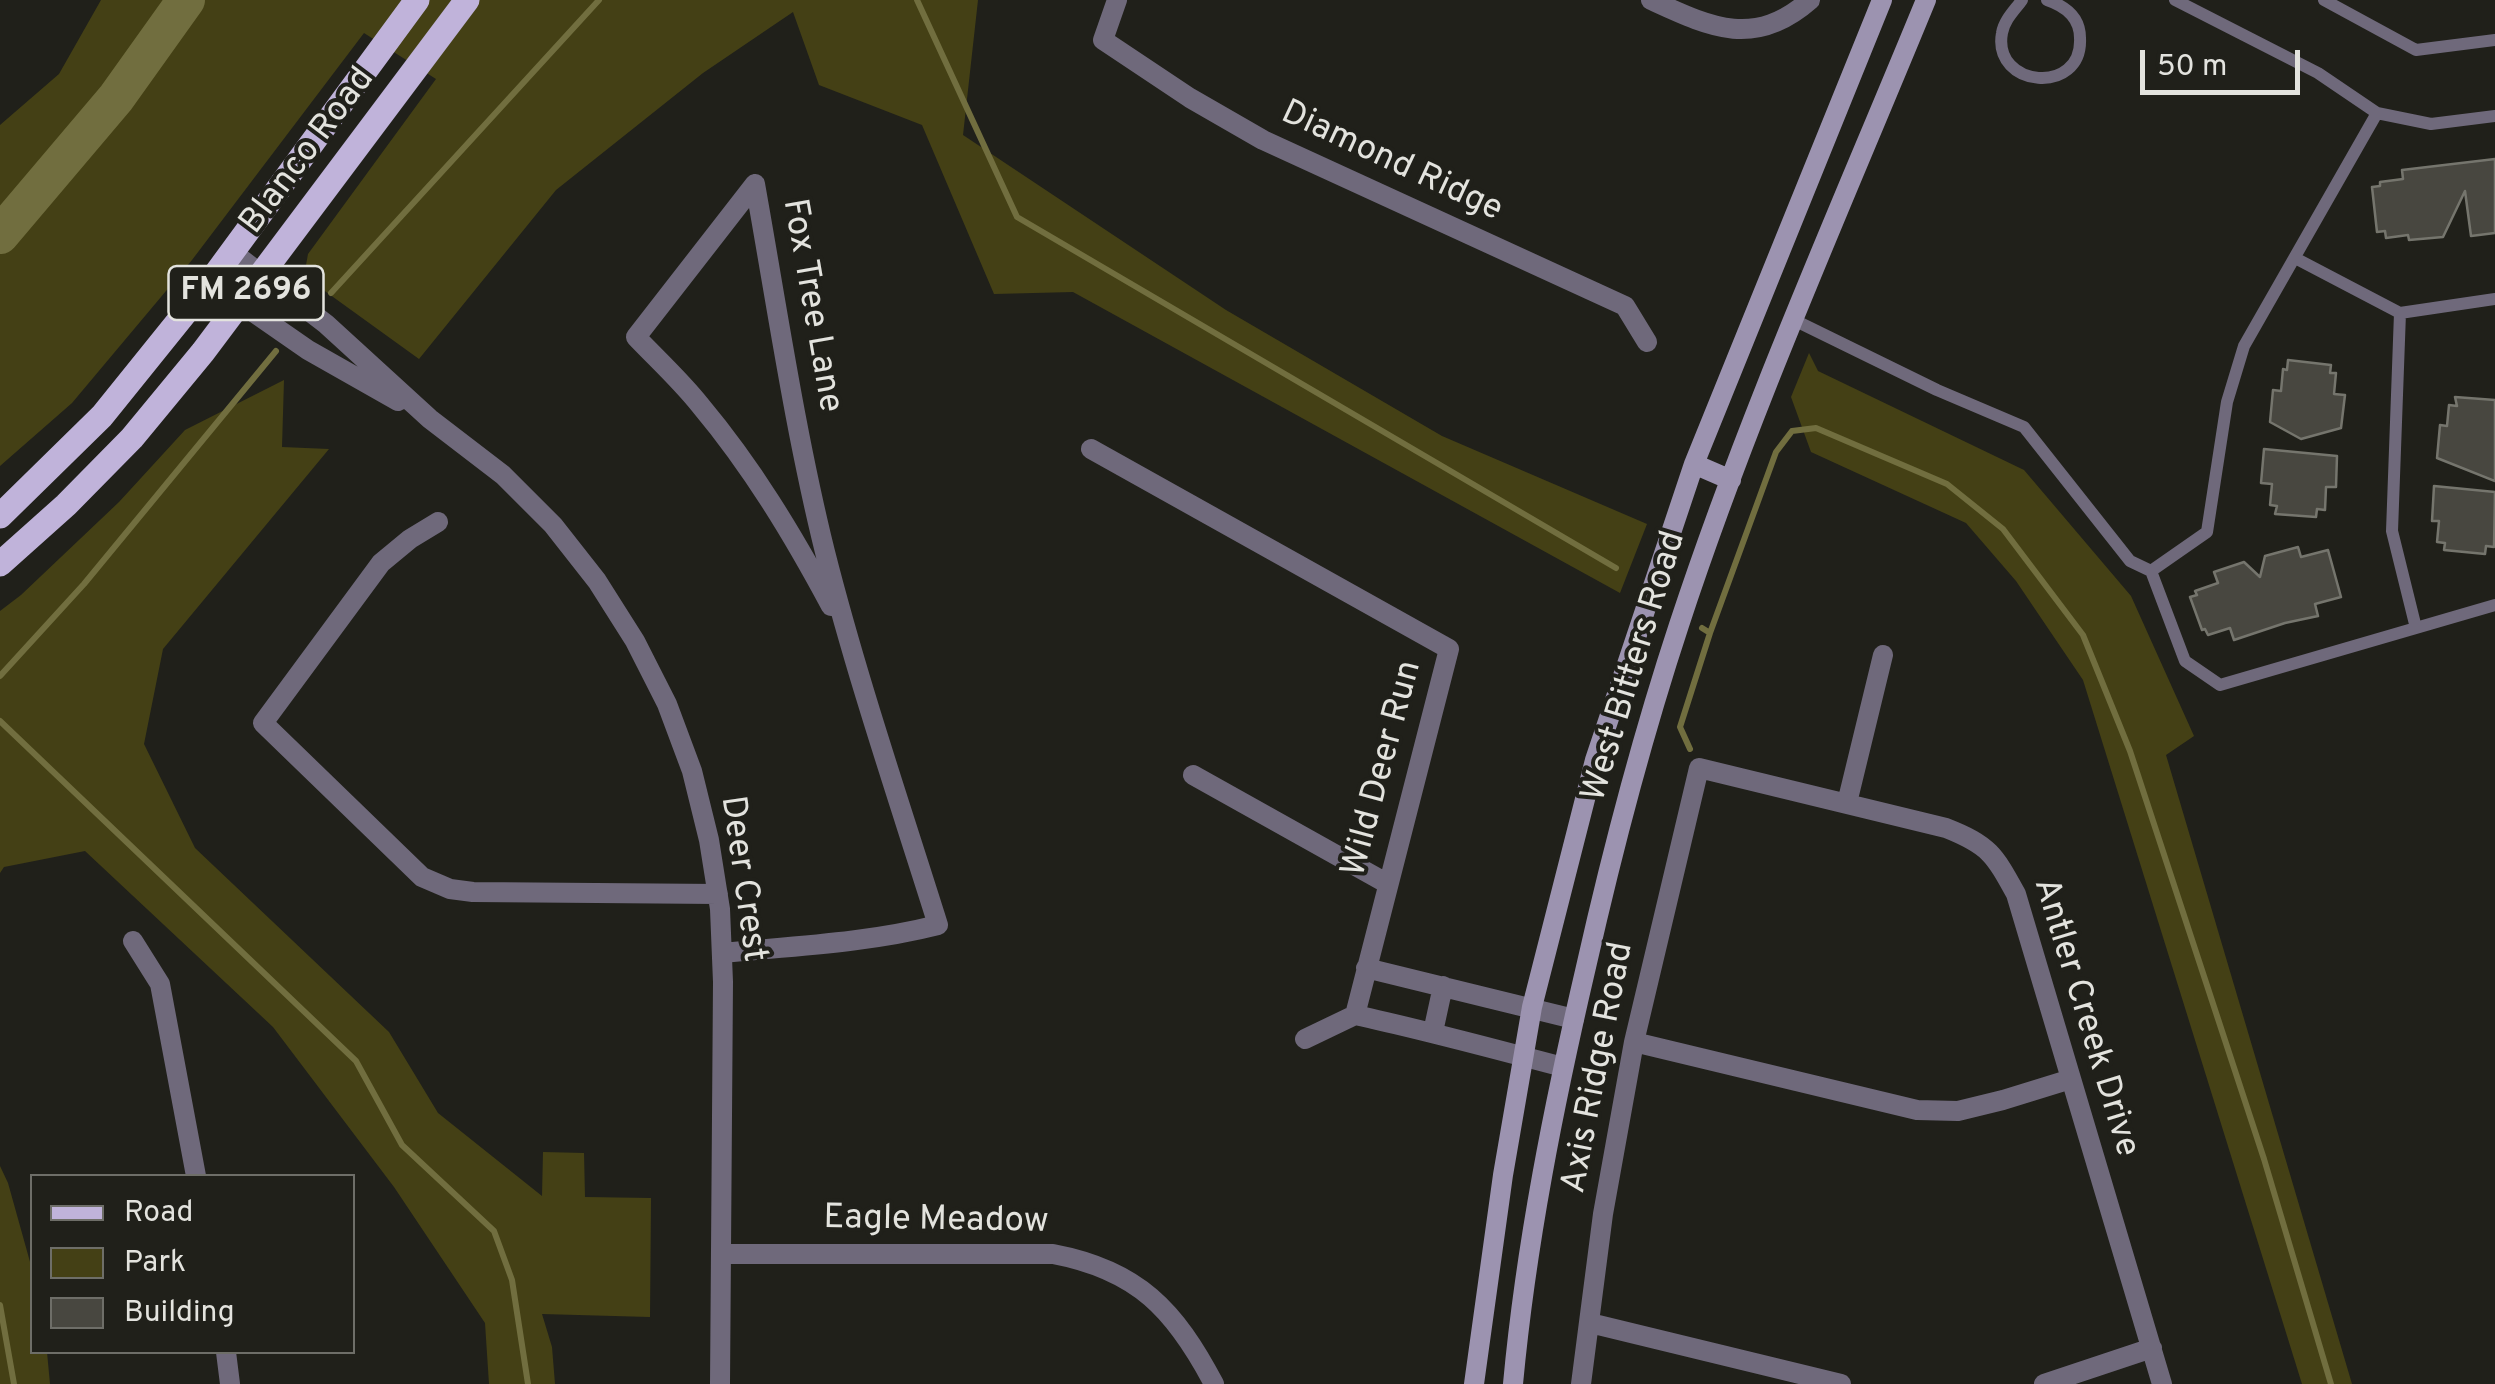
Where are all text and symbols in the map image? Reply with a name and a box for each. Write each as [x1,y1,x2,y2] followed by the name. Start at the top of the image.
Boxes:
[2145,30,2305,92] scale bar
[2157,49,2227,86] text: 50 m
[233,60,385,244] street label: Blanco Road
[1274,93,1508,233] street label: Diamond Ridge
[771,196,849,416] street label: Fox Tree Lane
[168,266,324,320] road number: FM 2696
[1575,527,1697,807] street label: West Bitters Road
[1335,656,1433,882] street label: Wild Deer Run
[709,793,773,965] street label: Deer Crest
[2022,874,2146,1162] street label: Antler Creek Drive
[1555,939,1645,1197] street label: Axis Ridge Road
[30,1174,355,1354] legend
[124,1195,193,1232] text: Road
[823,1199,1049,1245] street label: Eagle Meadow
[124,1245,186,1282] text: Park
[124,1295,235,1332] text: Building

